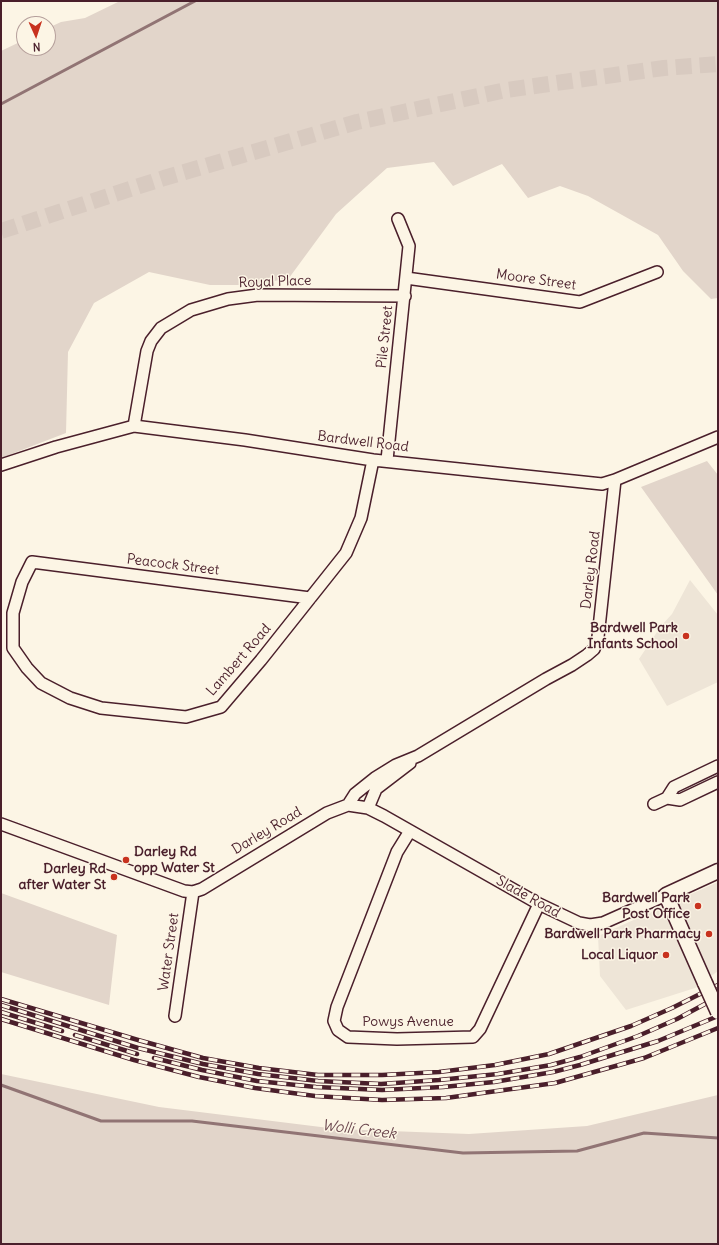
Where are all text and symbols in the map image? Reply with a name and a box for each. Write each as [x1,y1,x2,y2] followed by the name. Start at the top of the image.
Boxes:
[16,16,56,56] north arrow
[32,40,41,54] text: N
[495,266,577,294] street label: Moore Street
[238,272,312,292] street label: Royal Place
[373,305,397,369] street label: Pile Street
[316,428,410,456] street label: Bardwell Road
[578,530,604,610] street label: Darley Road
[126,551,220,579] street label: Peacock Street
[587,620,678,652] place label: Bardwell Park Infants School
[203,621,275,699] street label: Lambert Road
[681,631,691,641] marker: Bardwell Park Infants School
[229,804,305,858] street label: Darley Road
[134,844,215,876] place label: Darley Rd opp Water St
[121,855,131,865] marker: Darley Rd opp Water St
[19,861,106,894] place label: Darley Rd after Water St
[109,872,119,882] marker: Darley Rd after Water St
[493,873,563,921] street label: Slade Road
[602,890,690,922] place label: Bardwell Park Post Office
[693,901,703,911] marker: Bardwell Park Post Office
[155,912,183,992] street label: Water Street
[544,926,701,942] place label: Bardwell Park Pharmacy
[704,929,714,939] marker: Bardwell Park Pharmacy
[581,947,658,963] place label: Local Liquor
[661,950,671,960] marker: Local Liquor
[362,1014,454,1030] street label: Powys Avenue
[321,1117,397,1143] water label: Wolli Creek

